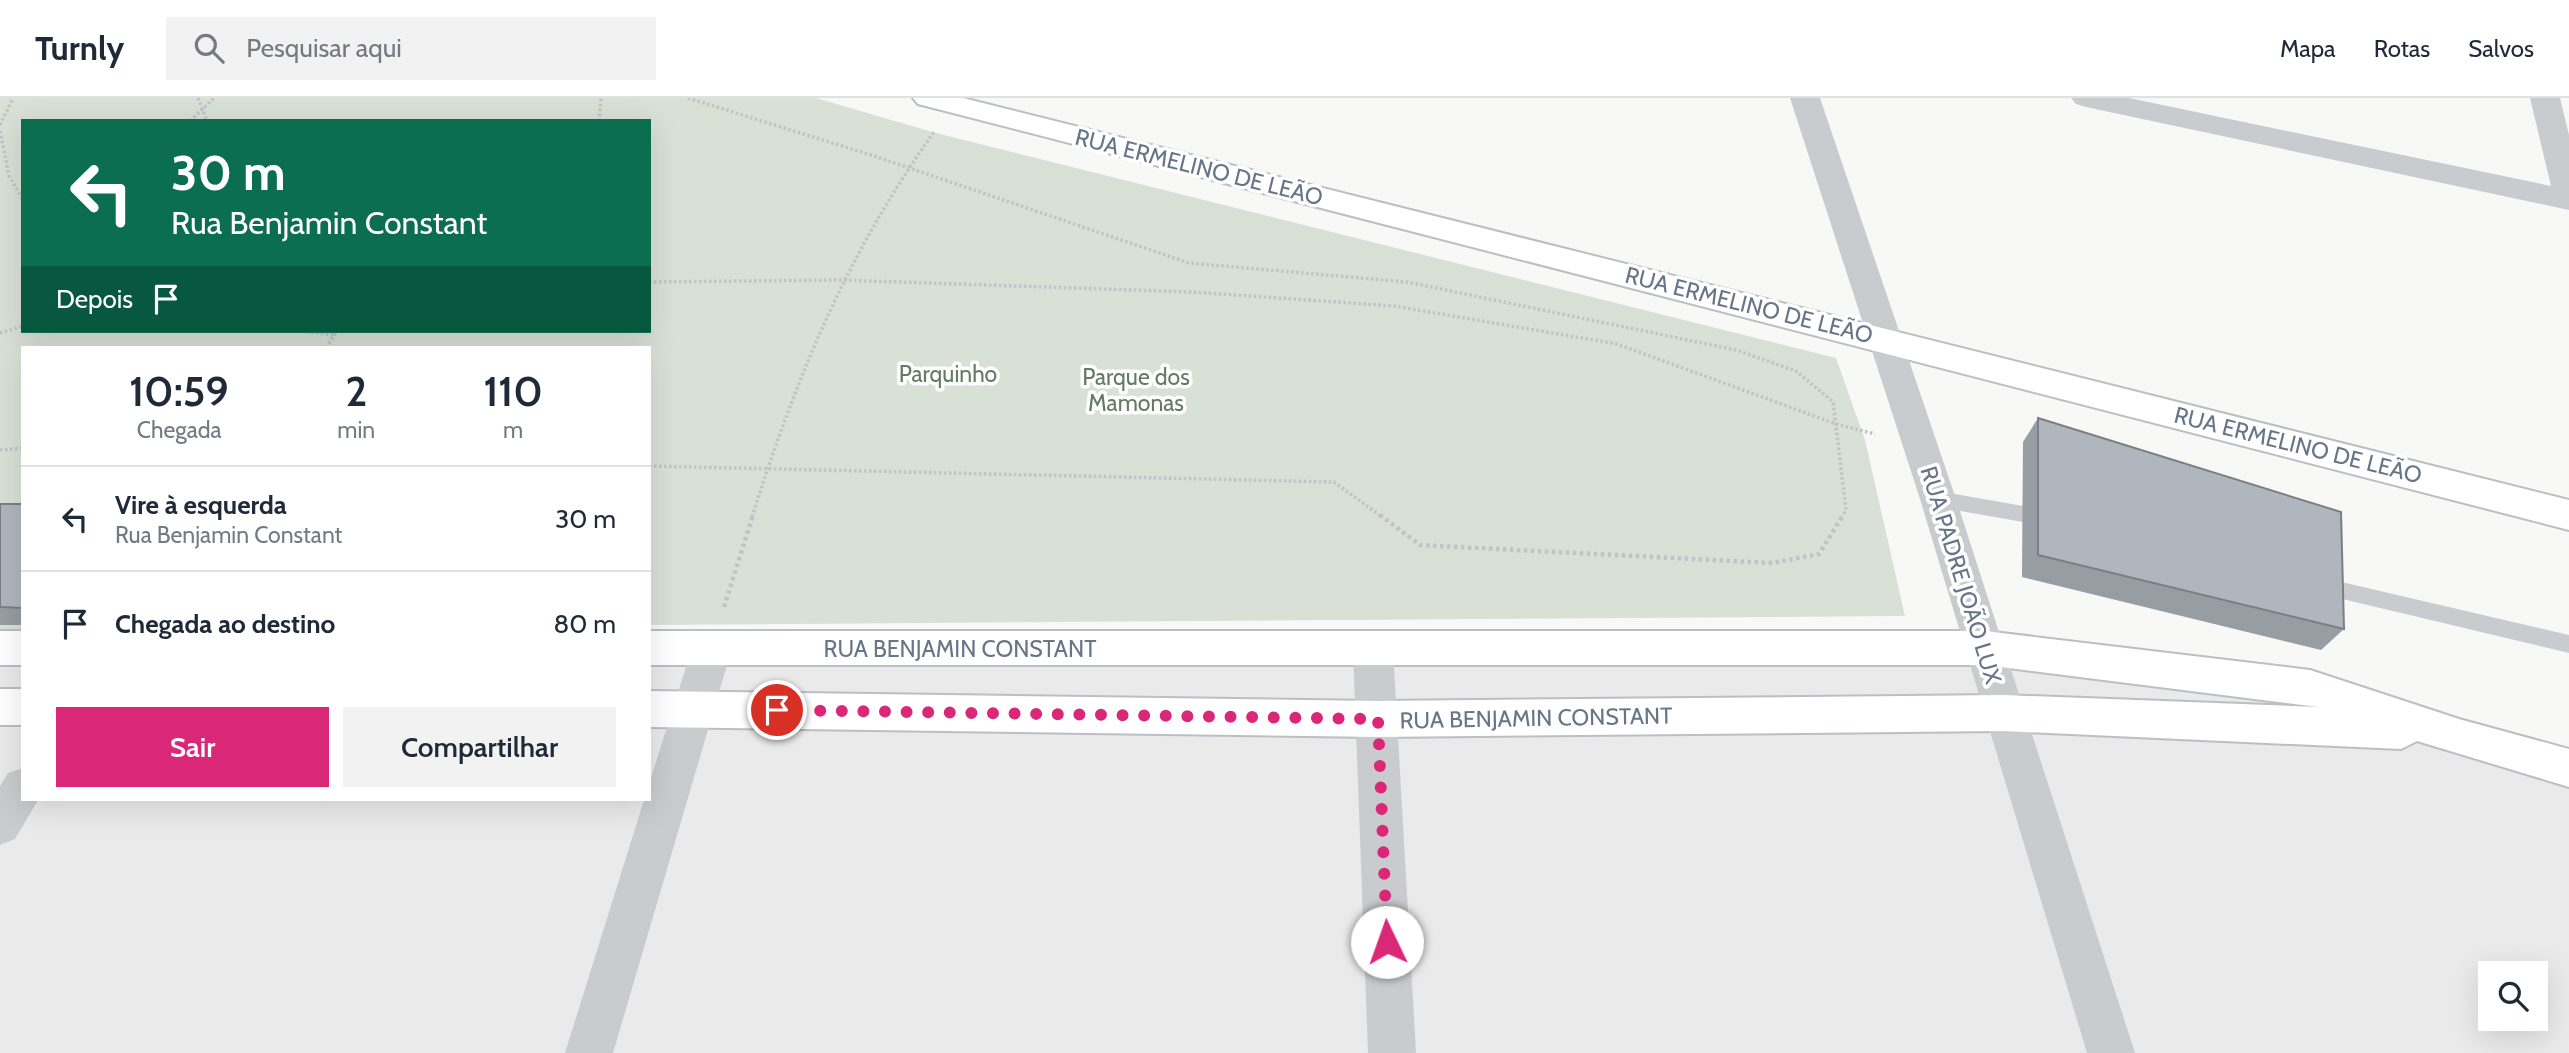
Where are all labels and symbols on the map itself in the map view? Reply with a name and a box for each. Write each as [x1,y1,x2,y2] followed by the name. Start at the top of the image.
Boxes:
[1072,123,1326,211] street label: RUA ERMELINO DE LEÃO
[1622,261,1876,349] street label: RUA ERMELINO DE LEÃO
[899,360,997,388] park label: Parquinho
[1082,363,1190,417] park label: Parque dos Mamonas
[2171,401,2425,489] street label: RUA ERMELINO DE LEÃO
[1915,463,2008,687] street label: RUA PADRE JOÃO LUX
[824,635,1096,663] street label: RUA BENJAMIN CONSTANT
[747,680,807,740] pin
[1399,702,1673,734] street label: RUA BENJAMIN CONSTANT
[1350,905,1424,979] position arrow

